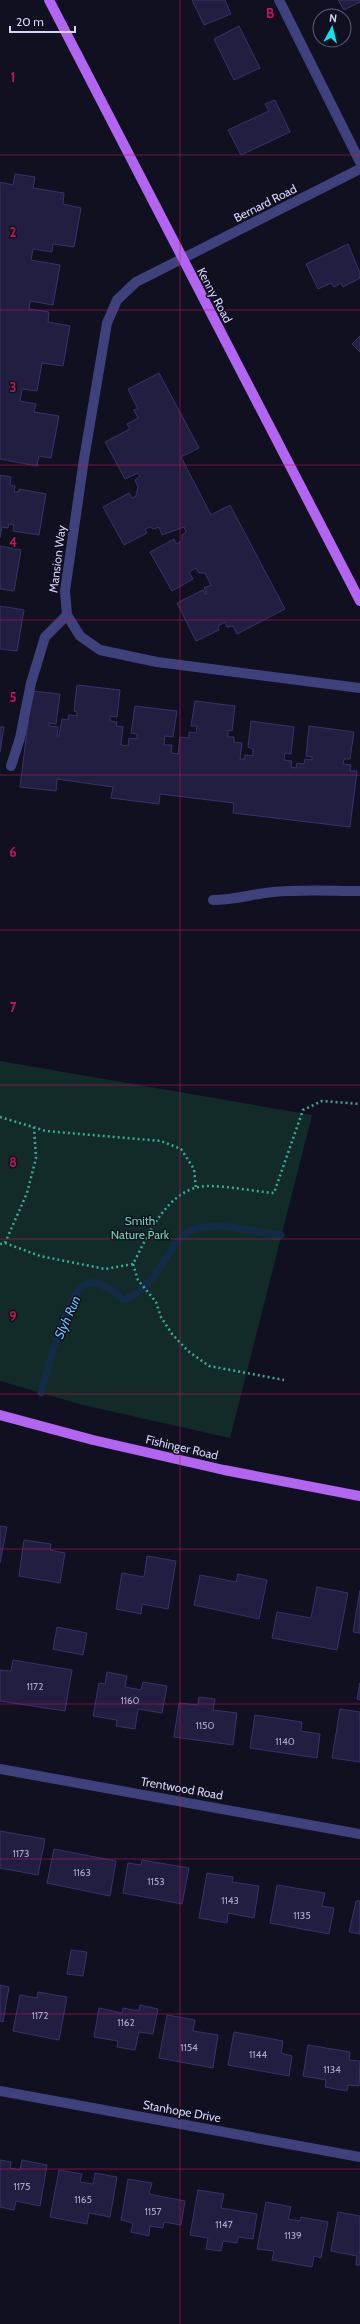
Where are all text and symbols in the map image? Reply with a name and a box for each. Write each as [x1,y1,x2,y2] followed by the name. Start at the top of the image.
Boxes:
[266,5,274,21] text: B
[10,8,75,34] scale bar
[312,8,352,48] north arrow
[329,11,338,25] text: N
[16,14,44,29] text: 20 m
[11,69,15,85] text: 1
[231,181,299,225] street label: Bernard Road
[10,224,17,240] text: 2
[194,265,236,325] street label: Kenny Road
[9,379,17,395] text: 3
[45,524,69,594] street label: Mansion Way
[9,534,17,550] text: 4
[10,689,17,705] text: 5
[9,844,17,860] text: 6
[10,999,17,1015] text: 7
[9,1154,17,1170] text: 8
[111,1213,170,1242] park label: Smith Nature Park
[50,1293,84,1341] water label: Slyh Run
[9,1308,17,1324] text: 9
[144,1431,220,1463] street label: Fishinger Road
[27,1680,43,1693] house number: 1172
[120,1694,140,1707] house number: 1160
[196,1719,214,1732] house number: 1150
[275,1735,295,1748] house number: 1140
[140,1773,224,1803] street label: Trentwood Road
[13,1847,29,1860] house number: 1173
[73,1866,91,1879] house number: 1163
[147,1875,165,1888] house number: 1153
[221,1894,239,1907] house number: 1143
[293,1909,311,1922] house number: 1135
[32,2009,48,2022] house number: 1172
[117,2016,135,2029] house number: 1162
[180,2041,198,2054] house number: 1154
[249,2048,267,2061] house number: 1144
[323,2063,341,2076] house number: 1134
[142,2097,222,2125] street label: Stanhope Drive
[14,2180,30,2193] house number: 1175
[74,2193,92,2206] house number: 1165
[145,2205,161,2218] house number: 1157
[215,2218,233,2231] house number: 1147
[284,2229,302,2242] house number: 1139

